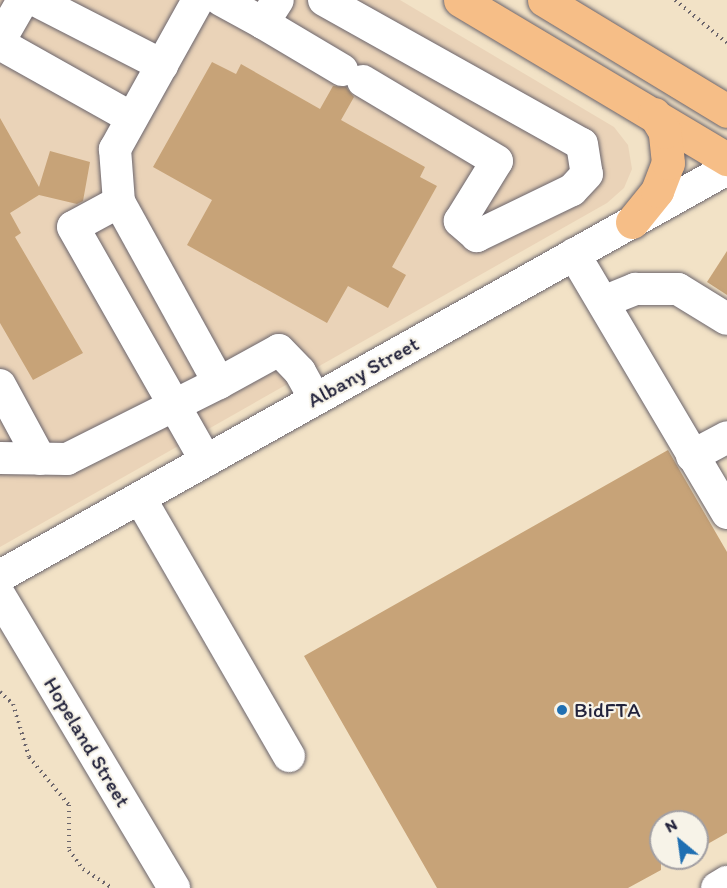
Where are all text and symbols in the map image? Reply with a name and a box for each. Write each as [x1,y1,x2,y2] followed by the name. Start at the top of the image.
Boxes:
[303,331,423,413] street label: Albany Street
[38,673,136,811] street label: Hopeland Street
[574,697,641,723] place label: BidFTA
[555,703,569,717] marker: BidFTA
[649,810,709,870] north arrow
[662,815,680,836] text: N

